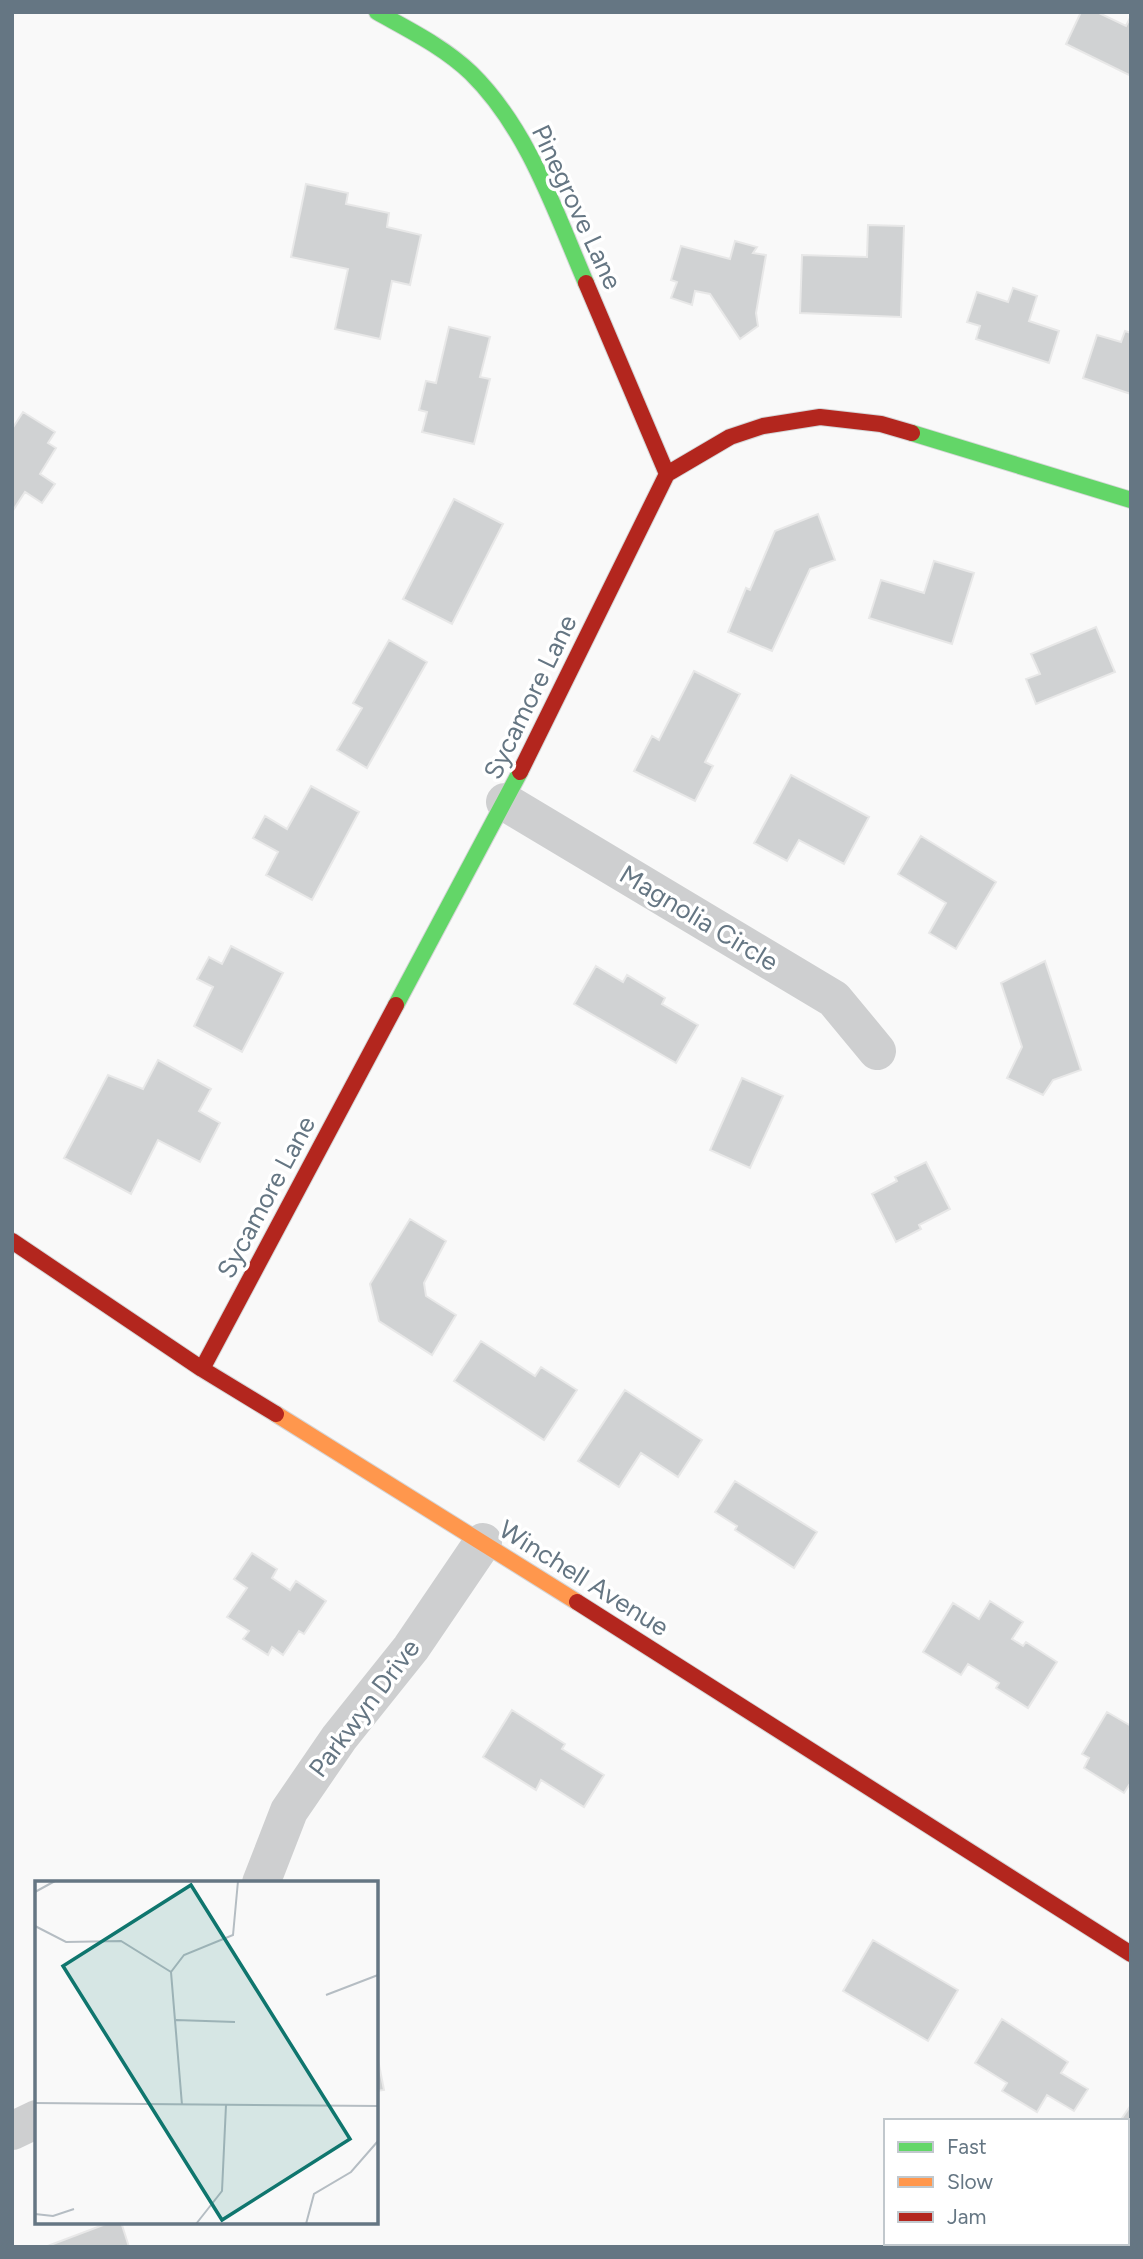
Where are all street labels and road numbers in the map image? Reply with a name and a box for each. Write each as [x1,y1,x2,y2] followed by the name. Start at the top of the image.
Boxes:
[525,120,629,294] street label: Pinegrove Lane
[476,610,584,784] street label: Sycamore Lane
[614,858,784,978] street label: Magnolia Circle
[210,1111,322,1283] street label: Sycamore Lane
[493,1513,675,1643] street label: Winchell Avenue
[302,1633,426,1783] street label: Parkwyn Drive

